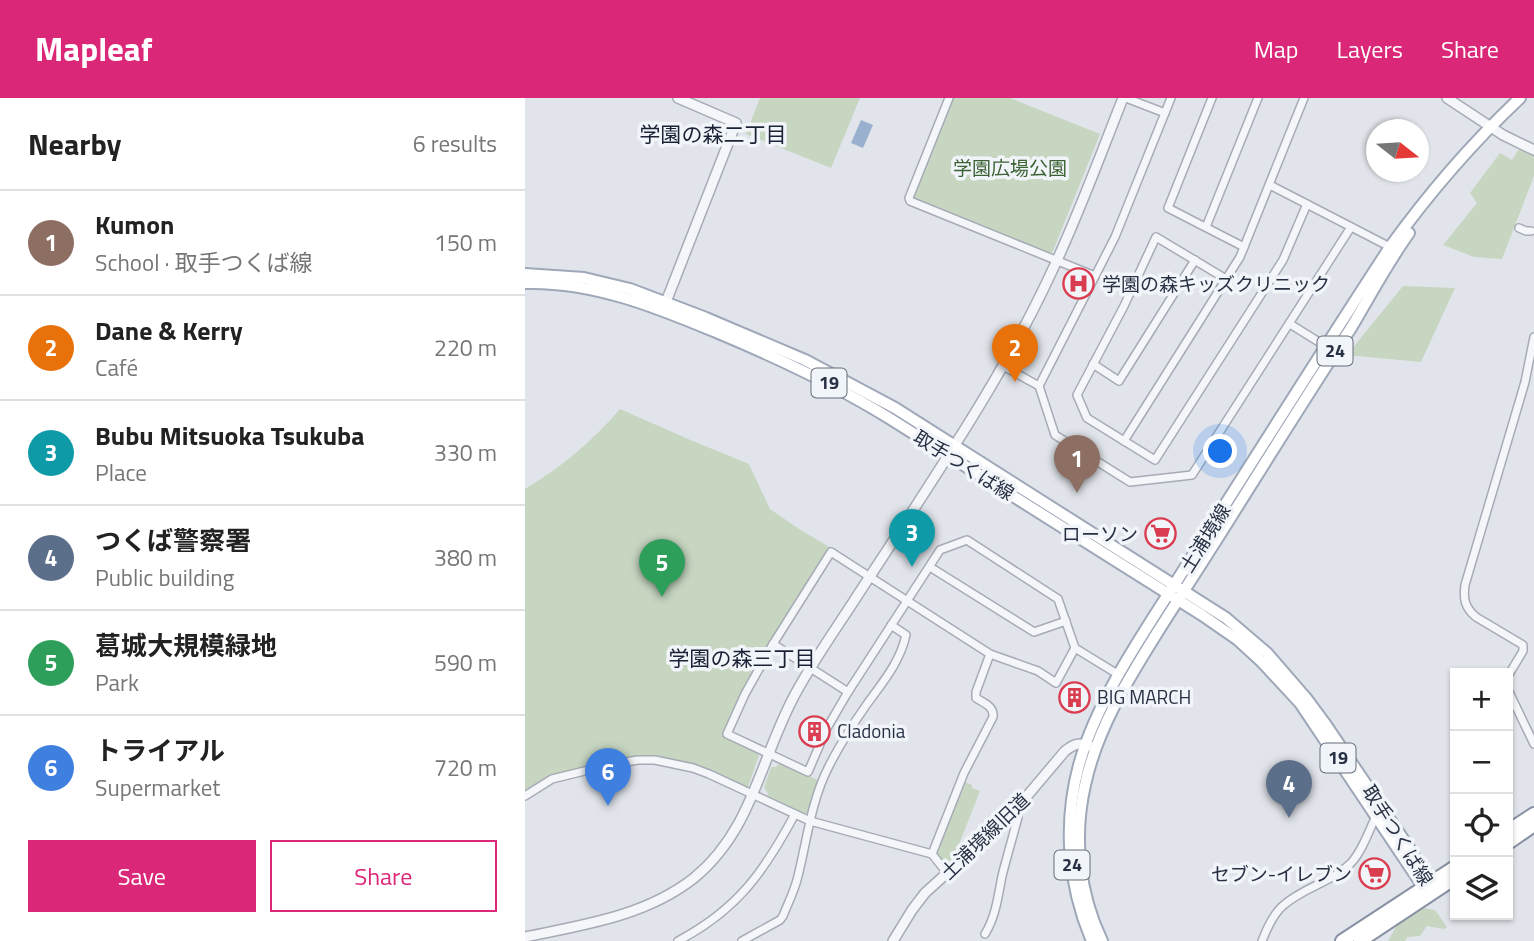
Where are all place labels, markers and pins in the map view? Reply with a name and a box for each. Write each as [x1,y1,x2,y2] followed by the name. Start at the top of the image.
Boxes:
[1062,267,1096,301] hospital icon: 学園の森キッズクリニック
[1102,269,1330,298] place label: 学園の森キッズクリニック
[992,324,1038,382] pin: 2
[1054,435,1100,493] pin: 1
[889,509,935,567] pin: 3
[1144,517,1178,551] supermarket icon: ローソン
[1062,519,1138,548] place label: ローソン
[639,539,685,597] pin: 5
[1057,680,1091,714] building icon: BIG MARCH
[1097,682,1191,711] place label: BIG MARCH
[797,714,831,748] building icon: Cladonia
[837,716,906,745] place label: Cladonia
[585,748,631,806] pin: 6
[1266,760,1312,818] pin: 4
[1358,857,1392,891] supermarket icon: セブン-イレブン
[1211,859,1352,888] place label: セブン-イレブン

